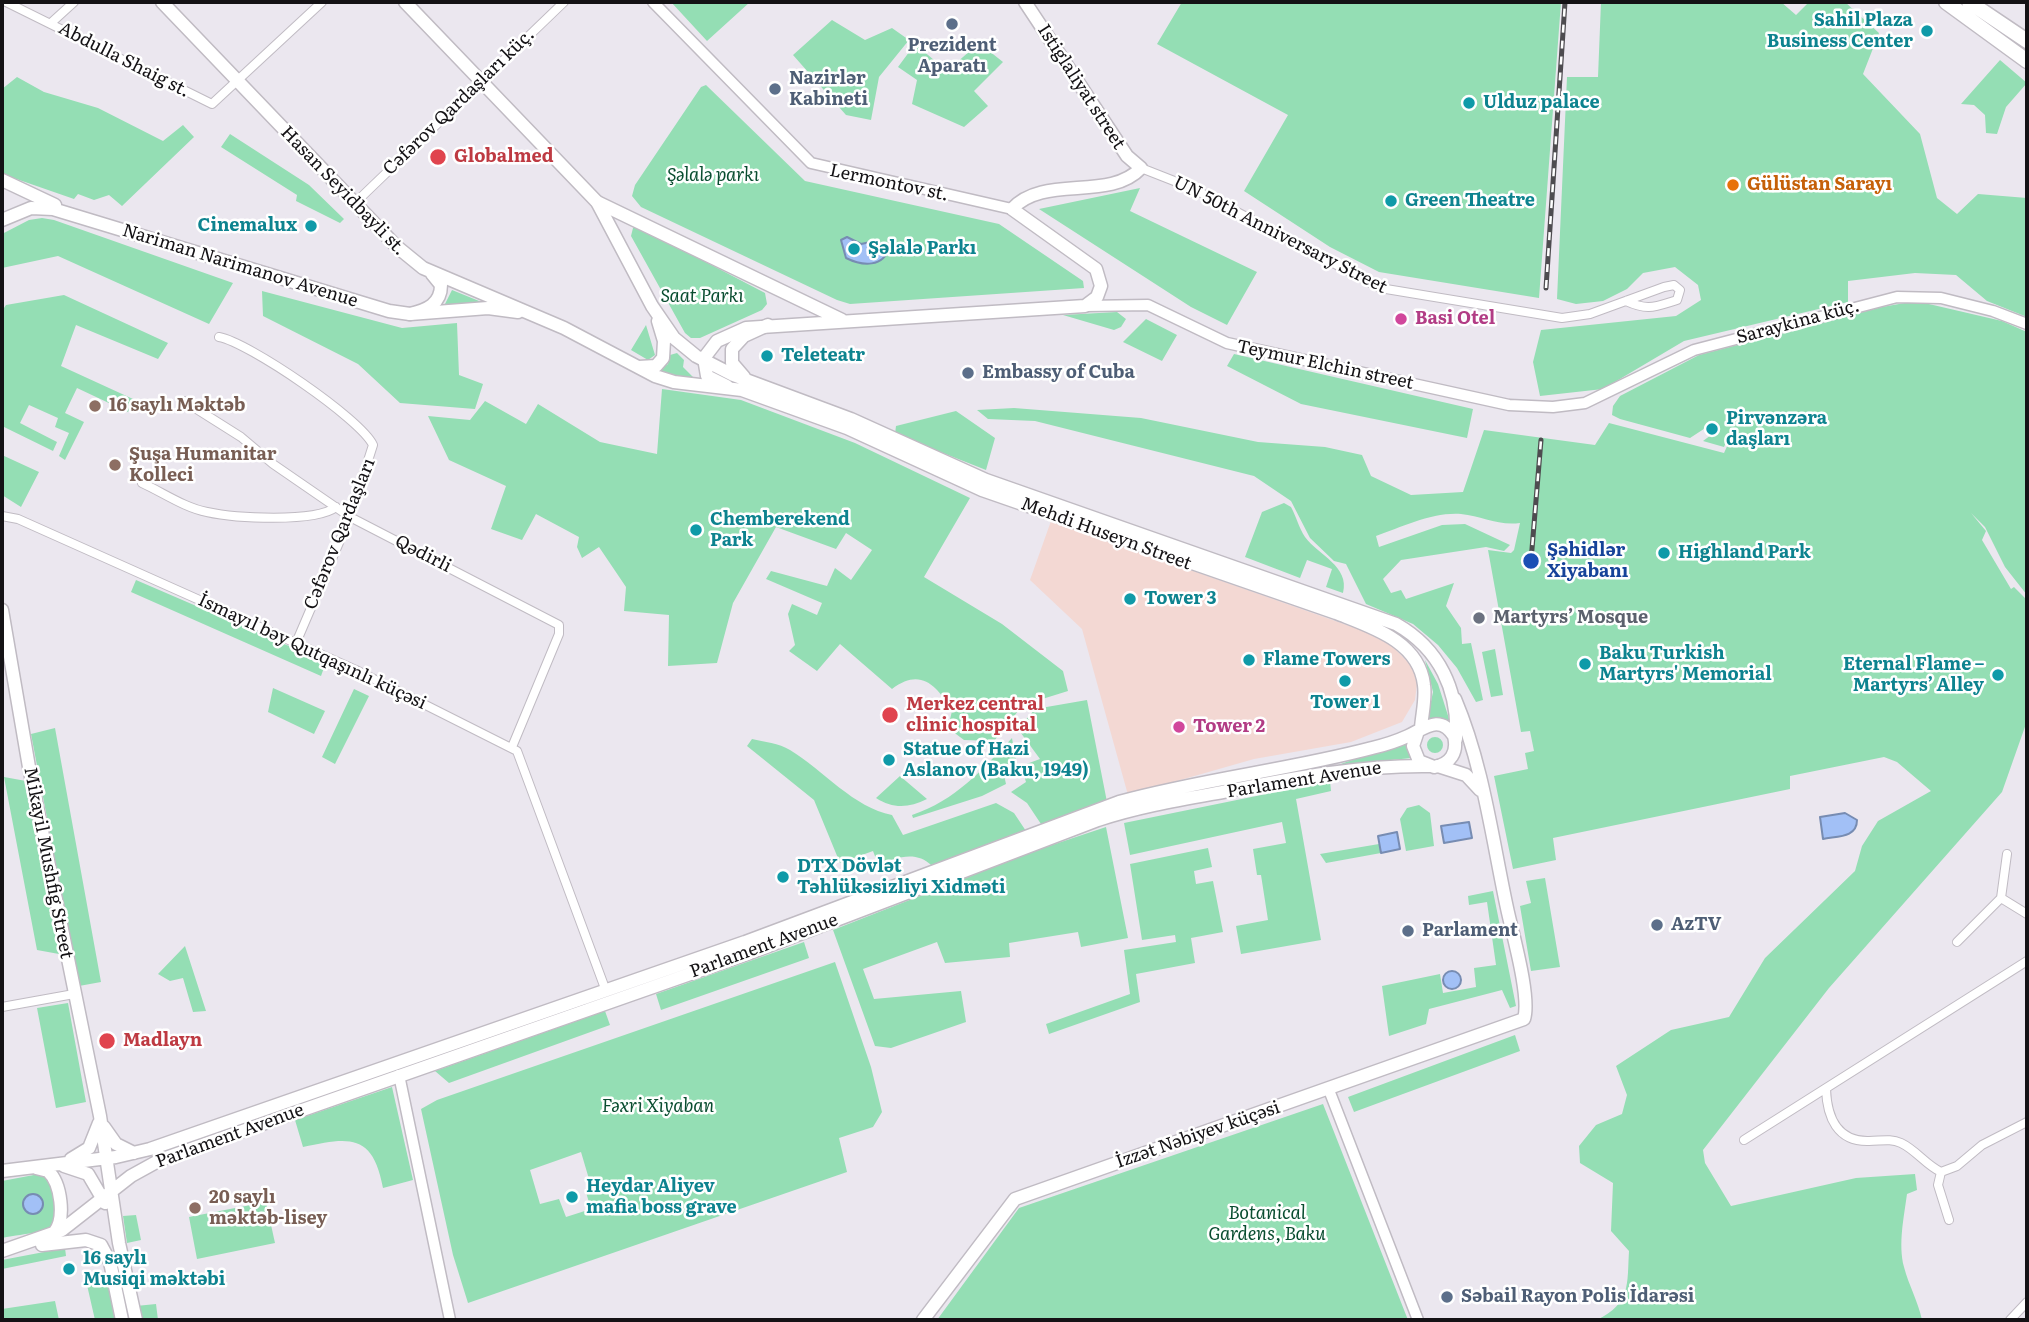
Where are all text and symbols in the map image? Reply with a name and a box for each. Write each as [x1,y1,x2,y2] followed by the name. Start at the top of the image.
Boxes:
[1767,10,1913,52] place label: Sahil Plaza Business Center
[944,16,960,32] marker: Prezident Aparatı
[55,18,193,102] street label: Abdulla Shaig st.
[1033,20,1129,154] street label: Istiglaliyat street
[1919,23,1935,39] marker: Sahil Plaza Business Center
[379,24,539,180] street label: Cəfərov Qardaşları küç.
[907,35,997,78] place label: Prezident Aparatı
[789,68,868,110] place label: Nazirlər Kabineti
[767,81,783,97] marker: Nazirlər Kabineti
[1483,92,1600,114] place label: Ulduz palace
[1461,95,1477,111] marker: Ulduz palace
[276,122,410,260] street label: Hasan Seyidbayli st.
[454,146,554,168] place label: Globalmed
[428,147,448,167] marker: Globalmed
[827,160,951,206] street label: Lermontov st.
[667,165,759,187] park label: Şəlalə parkı
[1169,172,1391,298] street label: UN 50th Anniversary Street
[1747,174,1892,196] place label: Gülüstan Sarayı
[1725,177,1741,193] marker: Gülüstan Sarayı
[1405,190,1535,212] place label: Green Theatre
[1383,193,1399,209] marker: Green Theatre
[198,215,297,237] place label: Cinemalux
[303,218,319,234] marker: Cinemalux
[120,220,360,312] street label: Nariman Narimanov Avenue
[868,238,976,260] place label: Şəlalə Parkı
[846,241,862,257] marker: Şəlalə Parkı
[660,286,744,308] park label: Saat Parkı
[1734,295,1862,349] street label: Saraykina küç.
[1415,308,1495,330] place label: Basi Otel
[1393,311,1409,327] marker: Basi Otel
[1235,336,1415,394] street label: Teymur Elchin street
[781,345,865,367] place label: Teleteatr
[759,348,775,364] marker: Teleteatr
[982,362,1135,384] place label: Embassy of Cuba
[960,365,976,381] marker: Embassy of Cuba
[109,395,245,417] place label: 16 saylı Məktəb
[87,398,103,414] marker: 16 saylı Məktəb
[1726,408,1827,450] place label: Pirvənzəra daşları
[1704,421,1720,437] marker: Pirvənzəra daşları
[129,444,277,486] place label: Şuşa Humanitar Kolleci
[300,455,380,613] street label: Cəfərov Qardaşları
[107,457,123,473] marker: Şuşa Humanitar Kolleci
[1018,493,1194,575] street label: Mehdi Huseyn Street
[710,509,850,552] place label: Chemberekend Park
[688,522,704,538] marker: Chemberekend Park
[391,531,455,577] street label: Qədirli
[1547,540,1628,582] place label: Şəhidlər Xiyabanı
[1678,542,1811,564] place label: Highland Park
[1656,545,1672,561] marker: Highland Park
[1521,551,1541,571] marker: Şəhidlər Xiyabanı
[1144,588,1217,610] place label: Tower 3
[194,589,430,715] street label: İsmayıl bəy Qutqaşınlı küçəsi
[1122,591,1138,607] marker: Tower 3
[1493,607,1648,629] place label: Martyrs’ Mosque
[1471,610,1487,626] marker: Martyrs’ Mosque
[1599,643,1772,686] place label: Baku Turkish Martyrs' Memorial
[1263,649,1391,671] place label: Flame Towers
[1241,652,1257,668] marker: Flame Towers
[1843,654,1984,696] place label: Eternal Flame – Martyrs’ Alley
[1577,656,1593,672] marker: Baku Turkish Martyrs' Memorial
[1990,667,2006,683] marker: Eternal Flame – Martyrs’ Alley
[1337,673,1353,689] marker: Tower 1
[1310,692,1380,714] place label: Tower 1
[906,694,1044,736] place label: Merkez central clinic hospital
[880,705,900,725] marker: Merkez central clinic hospital
[1193,716,1265,738] place label: Tower 2
[1171,719,1187,735] marker: Tower 2
[903,739,1089,782] place label: Statue of Hazi Aslanov (Baku, 1949)
[881,752,897,768] marker: Statue of Hazi Aslanov (Baku, 1949)
[1225,757,1383,803] street label: Parlament Avenue
[19,765,77,961] street label: Mikayil Mushfig Street
[797,856,1006,898] place label: DTX Dövlət Təhlükəsizliyi Xidməti
[775,869,791,885] marker: DTX Dövlət Təhlükəsizliyi Xidməti
[687,909,841,983] street label: Parlament Avenue
[1671,914,1721,936] place label: AzTV
[1649,917,1665,933] marker: AzTV
[1422,920,1518,942] place label: Parlament
[1400,923,1416,939] marker: Parlament
[123,1030,202,1052] place label: Madlayn
[97,1031,117,1051] marker: Madlayn
[602,1096,714,1118] park label: Fəxri Xiyaban
[1113,1097,1283,1173] street label: İzzət Nəbiyev küçəsi
[153,1099,307,1173] street label: Parlament Avenue
[586,1176,737,1218] place label: Heydar Aliyev mafia boss grave
[209,1187,327,1230] place label: 20 saylı məktəb-lisey
[564,1189,580,1205] marker: Heydar Aliyev mafia boss grave
[187,1200,203,1216] marker: 20 saylı məktəb-lisey
[1208,1203,1326,1246] park label: Botanical Gardens, Baku
[83,1248,225,1290] place label: 16 saylı Musiqi məktəbi
[61,1261,77,1277] marker: 16 saylı Musiqi məktəbi
[1461,1286,1694,1308] place label: Səbail Rayon Polis İdarəsi
[1439,1289,1455,1305] marker: Səbail Rayon Polis İdarəsi

